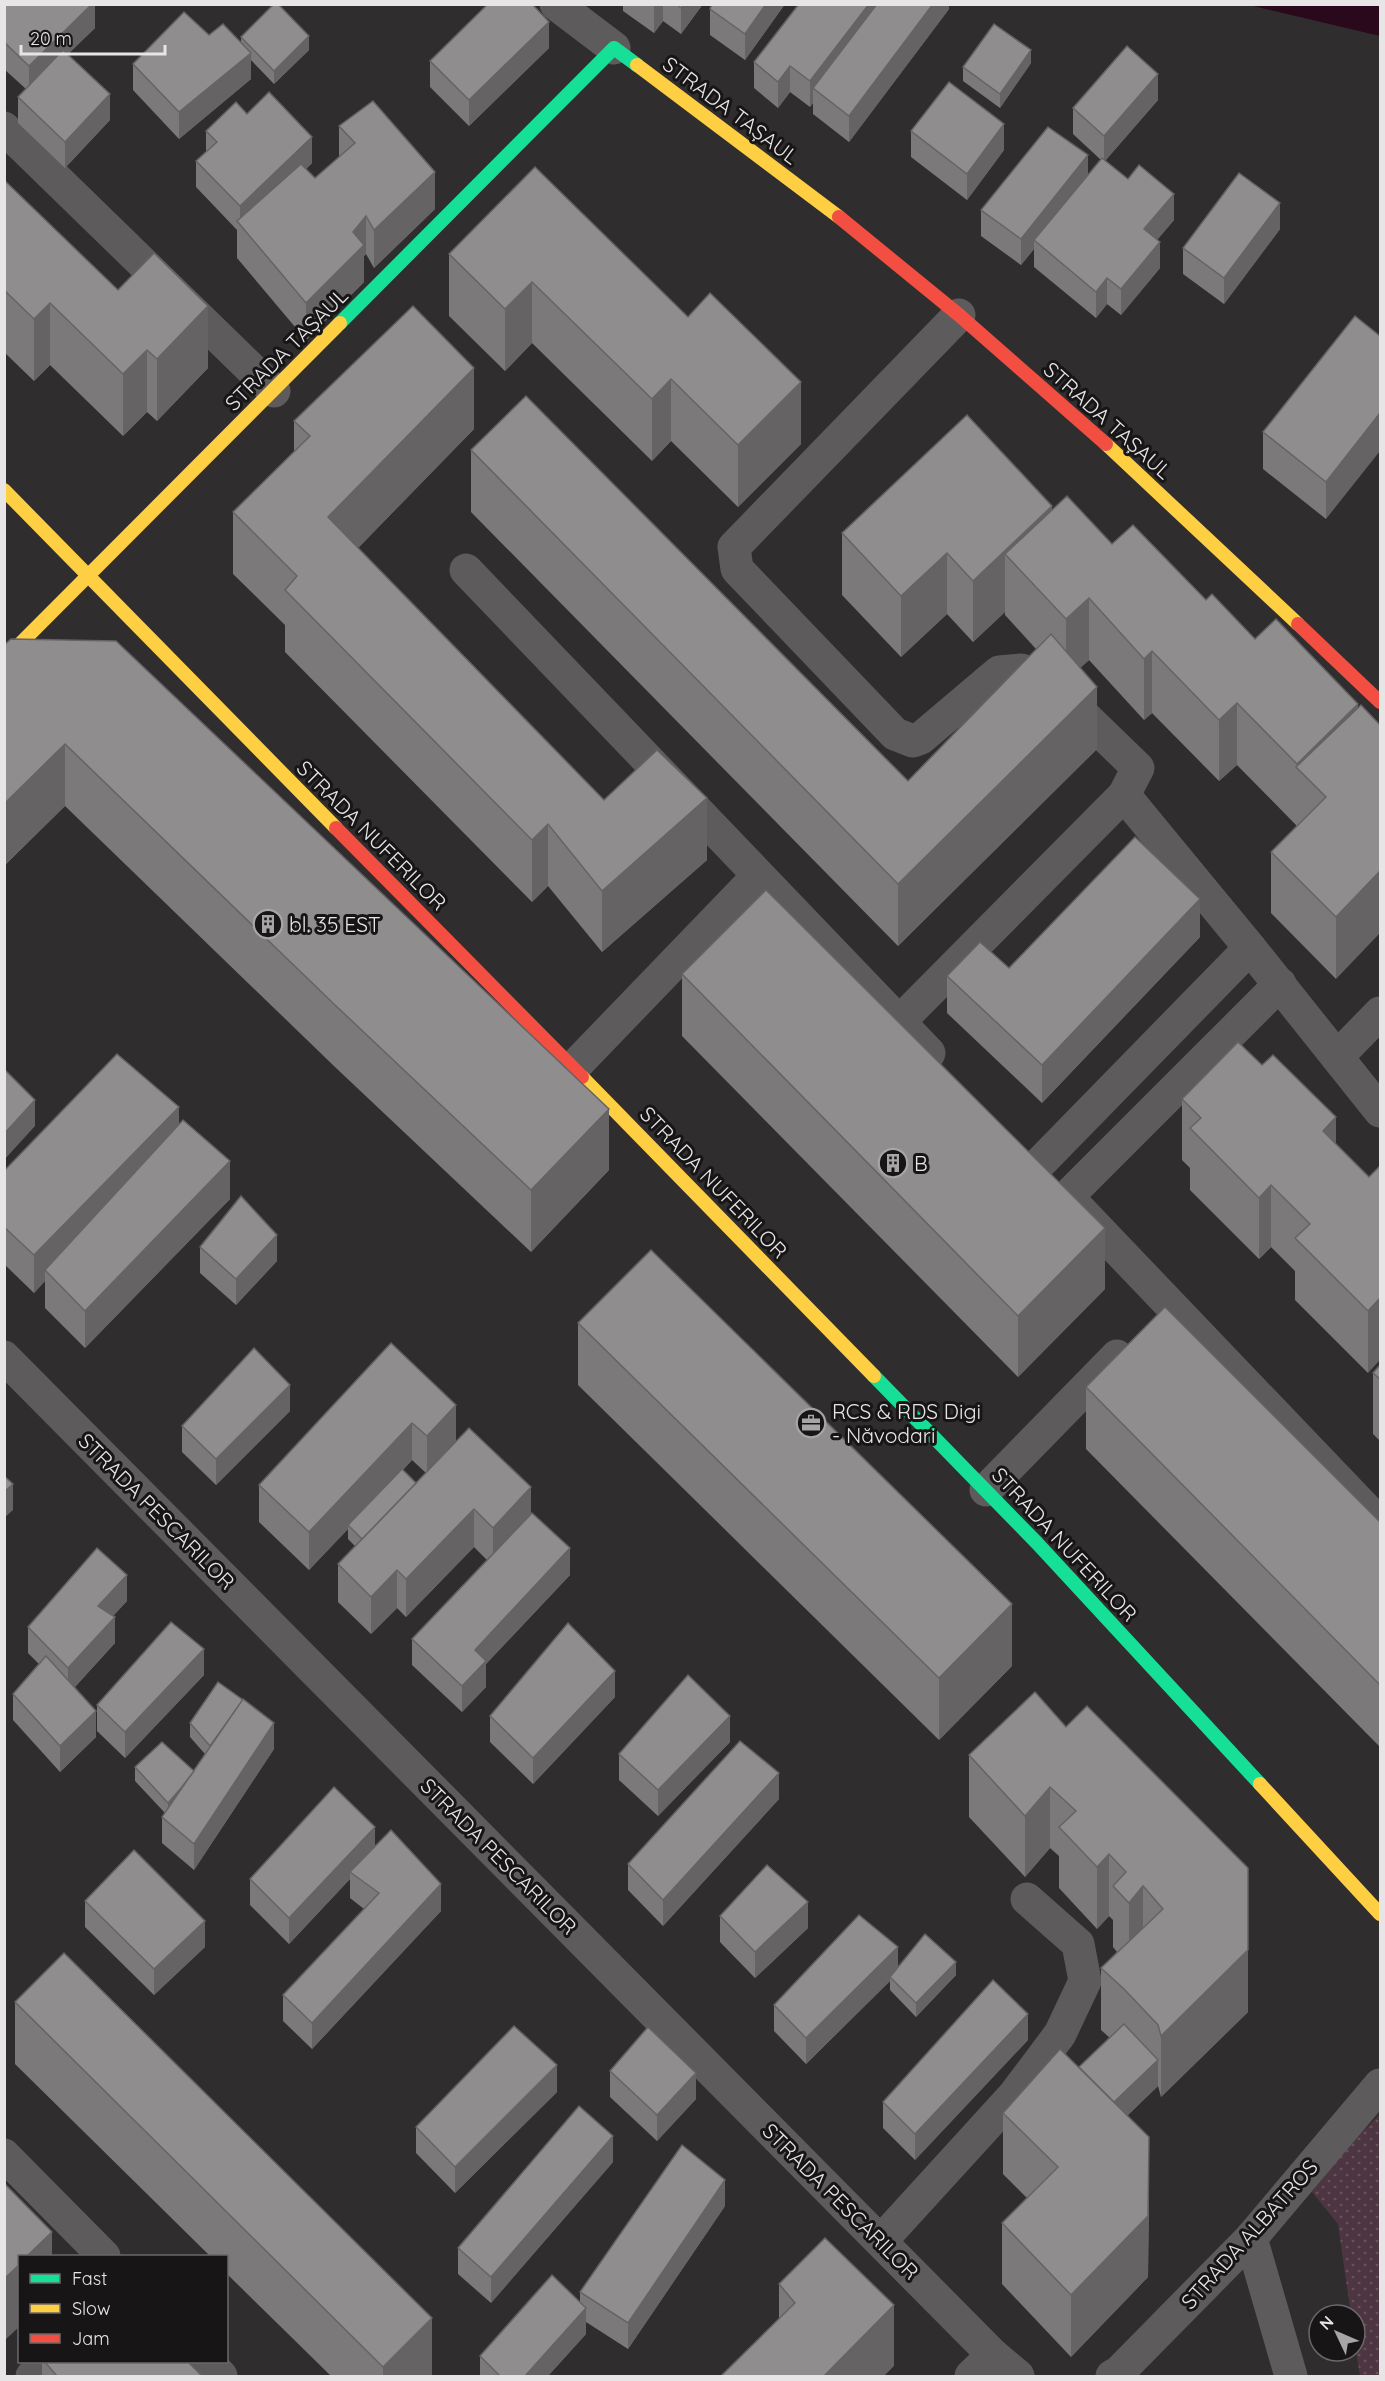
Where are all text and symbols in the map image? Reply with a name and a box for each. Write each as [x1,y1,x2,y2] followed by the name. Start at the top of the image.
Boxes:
[21,18,165,56] scale bar
[30,27,72,50] text: 20 m
[658,51,804,169] street label: STRADA TAȘAUL
[219,282,353,416] street label: STRADA TAȘAUL
[1039,356,1177,484] street label: STRADA TAȘAUL
[292,755,452,915] street label: STRADA NUFERILOR
[252,908,284,940] building icon: bl. 35 EST
[289,911,381,937] place label: bl. 35 EST
[635,1101,793,1263] street label: STRADA NUFERILOR
[877,1147,909,1179] building icon: B
[914,1150,928,1176] place label: B
[832,1398,981,1448] place label: RCS & RDS Digi - Năvodari
[795,1407,827,1439] office icon: RCS & RDS Digi - Năvodari
[73,1427,241,1595] street label: STRADA PESCARILOR
[987,1462,1143,1626] street label: STRADA NUFERILOR
[415,1772,583,1940] street label: STRADA PESCARILOR
[757,2117,925,2285] street label: STRADA PESCARILOR
[1175,2154,1323,2314] street label: STRADA ALBATROS
[18,2255,228,2363] legend
[72,2267,107,2290] text: Fast
[72,2297,110,2320] text: Slow
[1307,2303,1367,2363] north arrow
[1315,2311,1337,2334] text: N
[72,2327,110,2350] text: Jam

